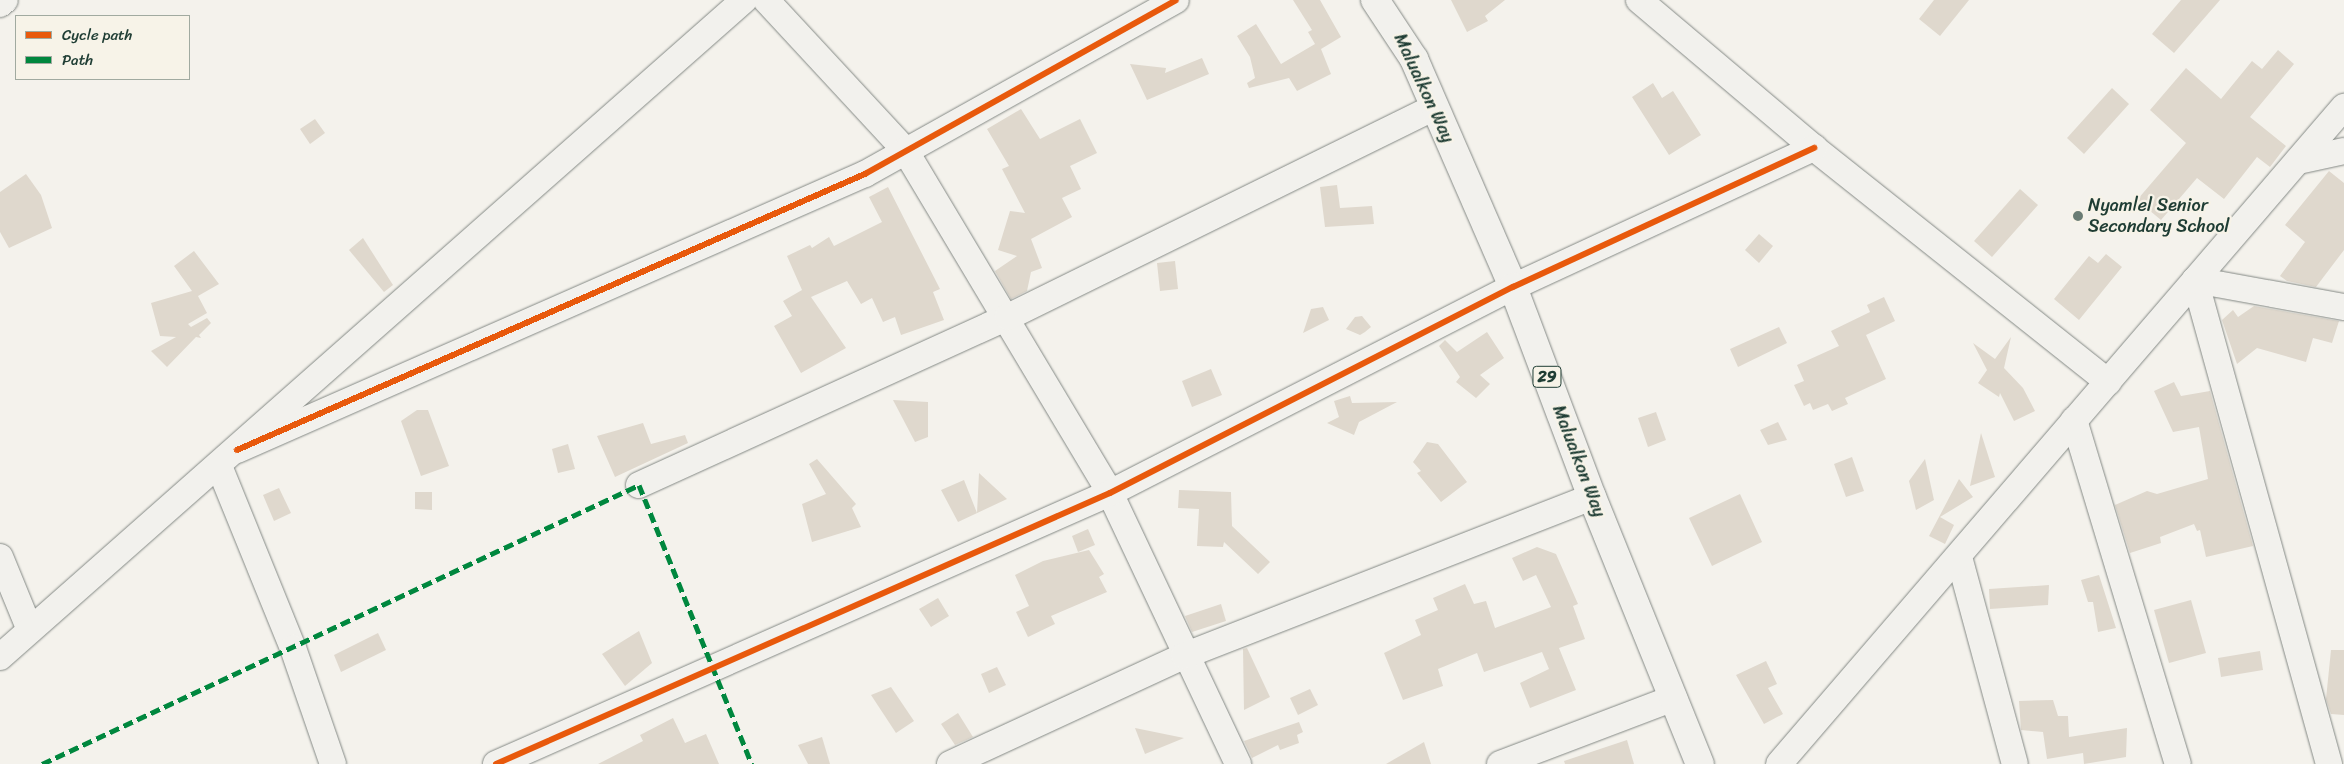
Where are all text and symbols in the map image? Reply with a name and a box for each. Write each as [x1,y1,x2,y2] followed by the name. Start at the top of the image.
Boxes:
[15,15,190,80] legend
[62,22,132,48] text: Cycle path
[1389,30,1459,146] street label: Malualkon Way
[62,47,93,73] text: Path
[2088,195,2229,238] place label: Nyamlel Senior Secondary School
[2072,210,2084,222] marker: Nyamlel Senior Secondary School
[1532,364,1562,391] road number: 29
[1548,402,1610,520] street label: Malualkon Way

